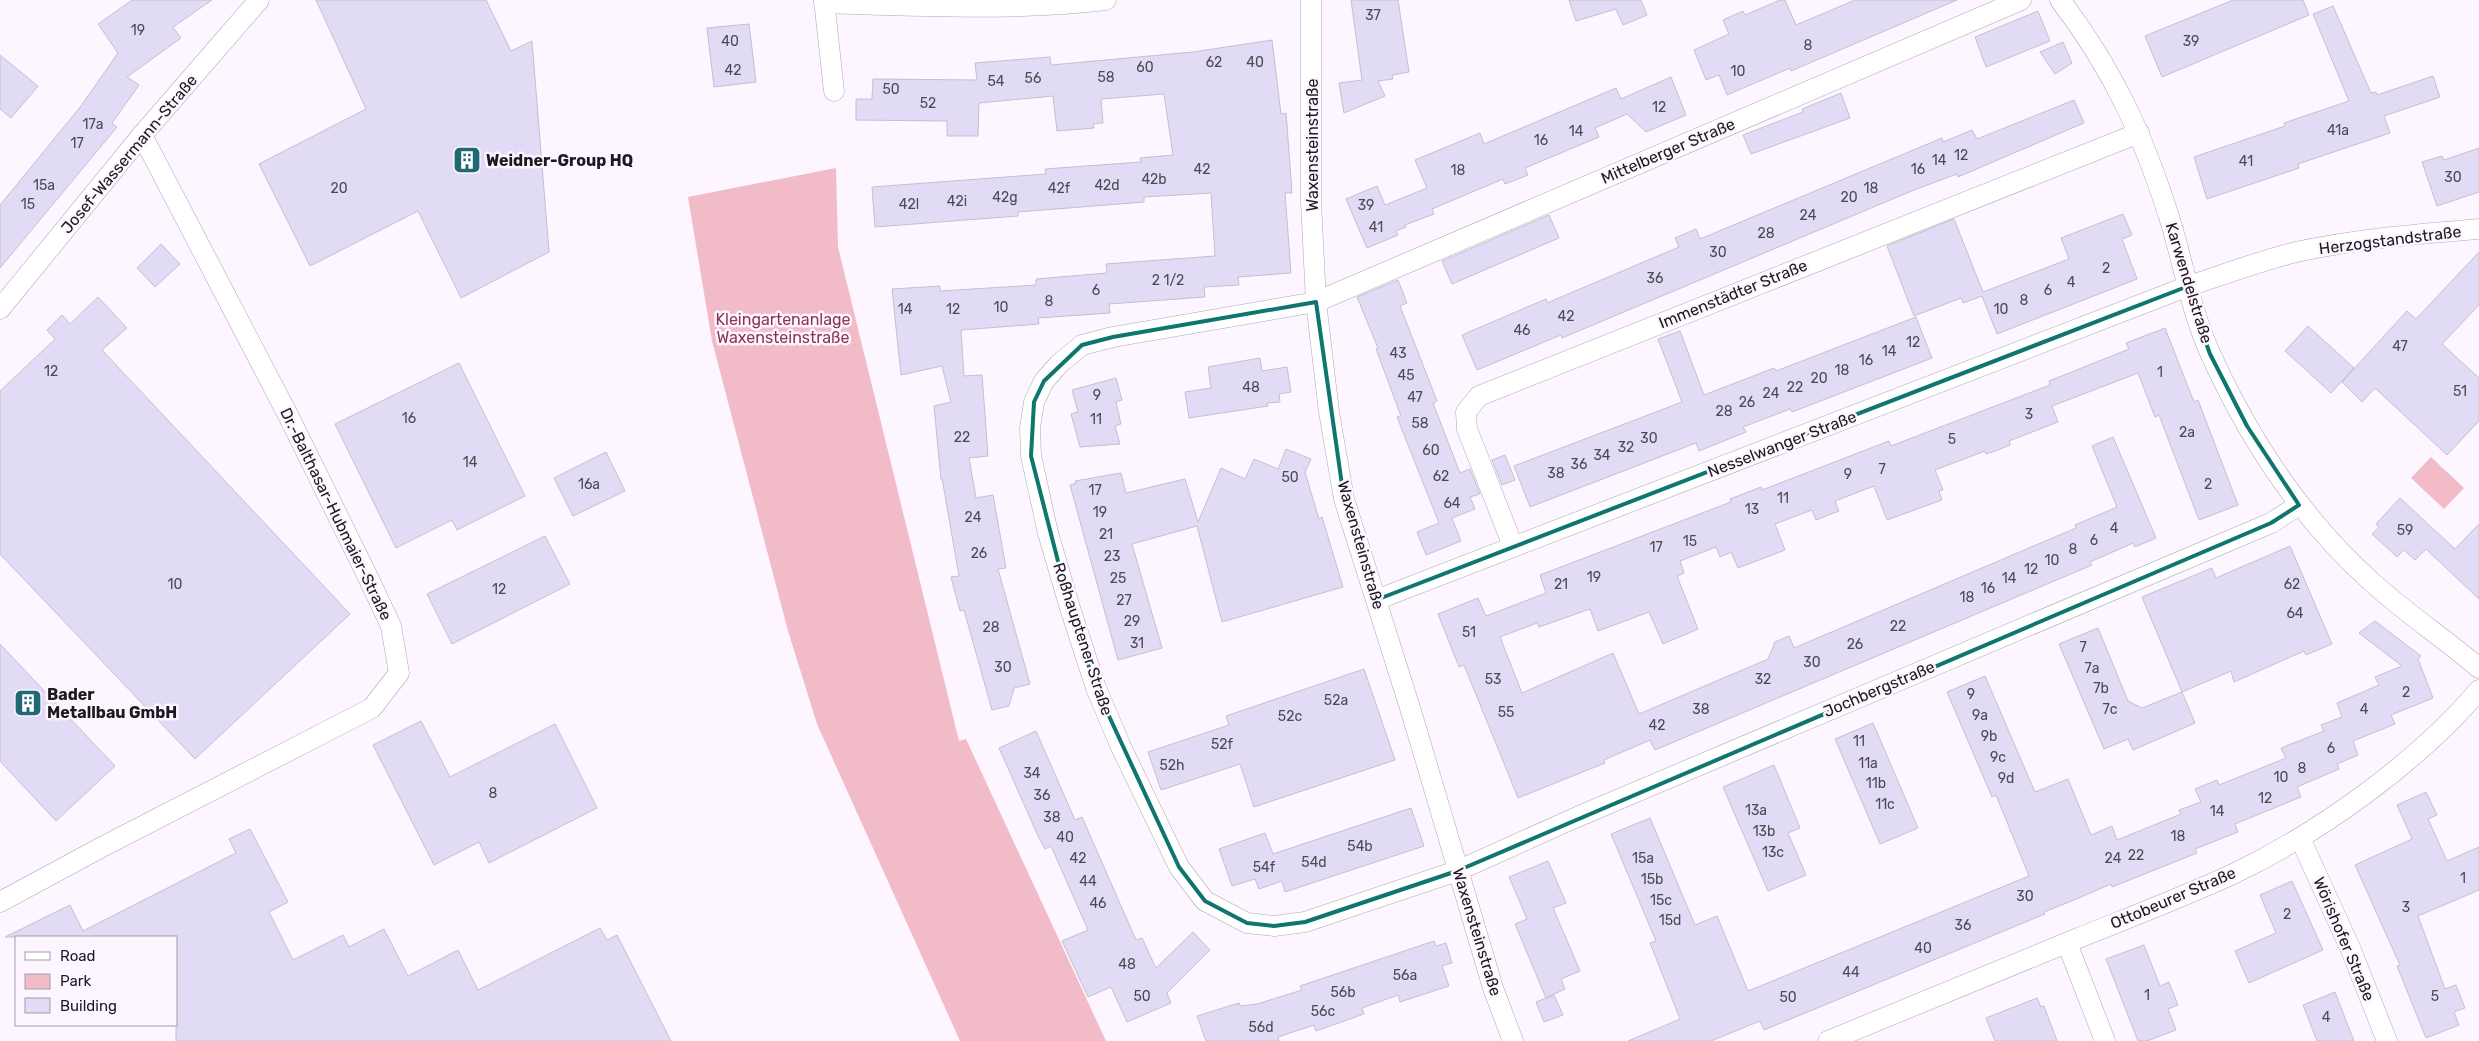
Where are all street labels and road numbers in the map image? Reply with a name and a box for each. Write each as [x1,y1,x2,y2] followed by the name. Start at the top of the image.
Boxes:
[57,71,201,237] street label: Josef-Wassermann-Straße
[1303,79,1322,211] street label: Waxensteinstraße
[1598,114,1738,188] street label: Mittelberger Straße
[2162,220,2216,346] street label: Karwendelstraße
[2318,222,2462,258] street label: Herzogstandstraße
[1656,256,1810,332] street label: Immenstädter Straße
[276,405,396,623] street label: Dr.-Balthasar-Hubmaier-Straße
[1705,407,1859,481] street label: Nesselwanger Straße
[1334,479,1388,611] street label: Waxensteinstraße
[1049,560,1117,718] street label: Roßhauptener Straße
[1820,657,1938,721] street label: Jochbergstraße
[2107,863,2239,933] street label: Ottobeurer Straße
[1448,866,1506,998] street label: Waxensteinstraße
[2309,874,2379,1004] street label: Wörishofer Straße

